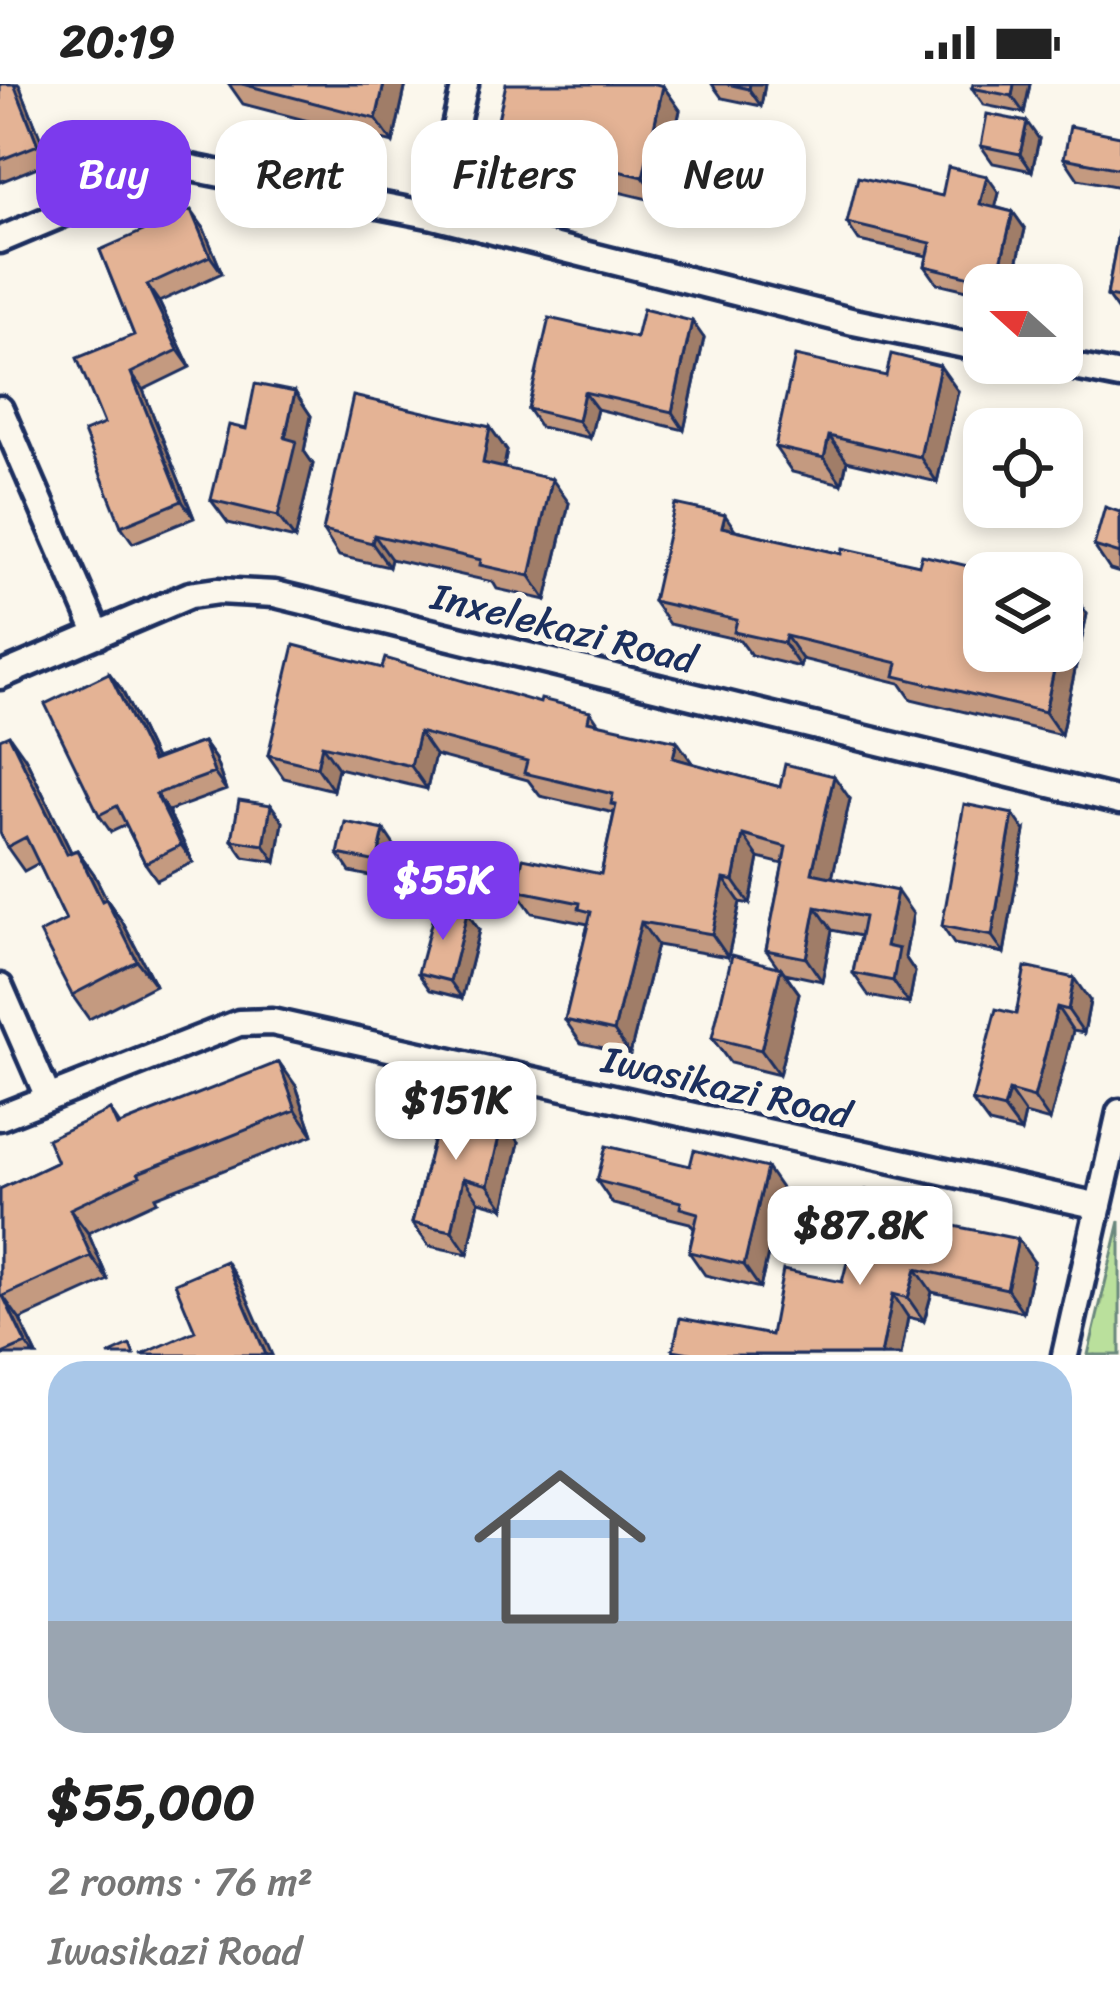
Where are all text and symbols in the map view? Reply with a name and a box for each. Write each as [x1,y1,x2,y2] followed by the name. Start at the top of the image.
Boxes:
[60,2,175,82] text: 20:19
[36,120,191,228] chip: Buy
[215,120,387,228] chip: Rent
[411,120,618,228] chip: Filters
[642,120,806,228] chip: New
[963,264,1083,384] north arrow
[963,264,1083,672] map controls
[963,408,1083,528] button: locate
[963,552,1083,672] button: layers
[423,561,706,694] street label: Inxelekazi Road
[372,841,514,943] pin: $55K
[394,845,492,914] text: $55K
[594,1024,861,1149] street label: Iwasikazi Road
[372,1061,540,1163] pin: $151K
[402,1065,510,1134] text: $151K
[762,1186,958,1288] pin: $87.8K
[794,1190,926,1259] text: $87.8K
[452,1439,668,1655] icon: home
[48,1757,255,1847] text: $55,000
[48,1847,313,1916] text: 2 rooms · 76 m²
[48,1916,302,1985] text: Iwasikazi Road

